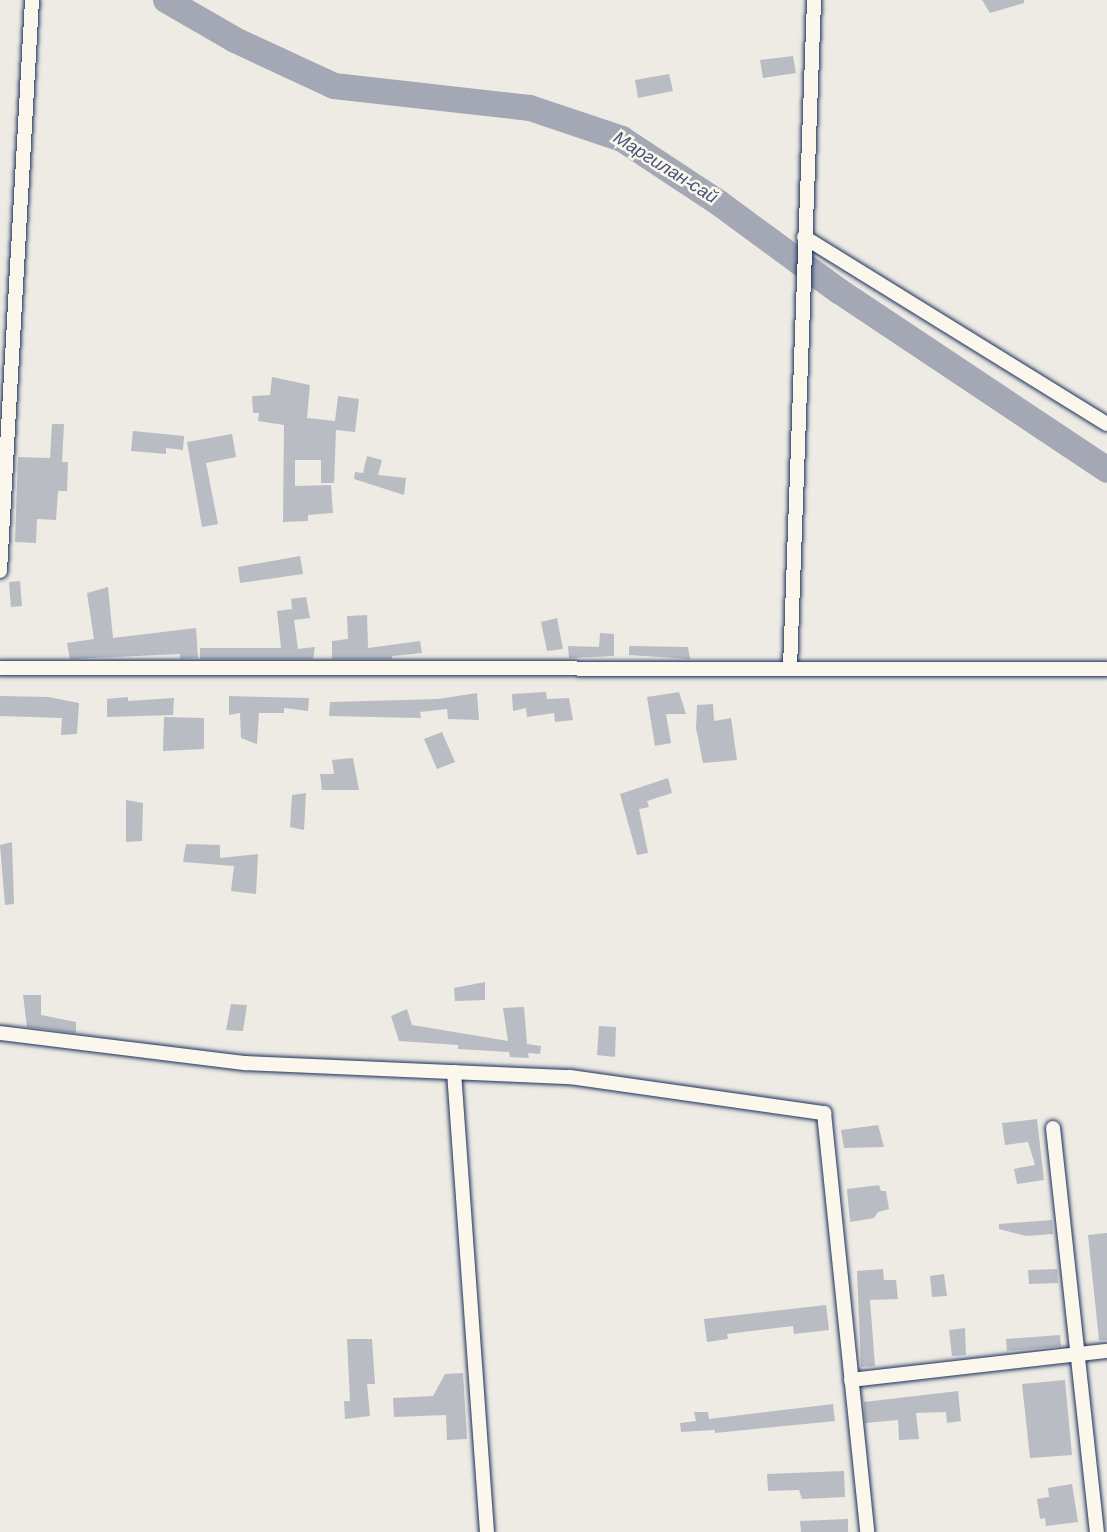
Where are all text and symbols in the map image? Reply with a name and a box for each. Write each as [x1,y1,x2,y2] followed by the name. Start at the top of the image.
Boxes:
[608,129,720,211] water label: Маргилан-сай

